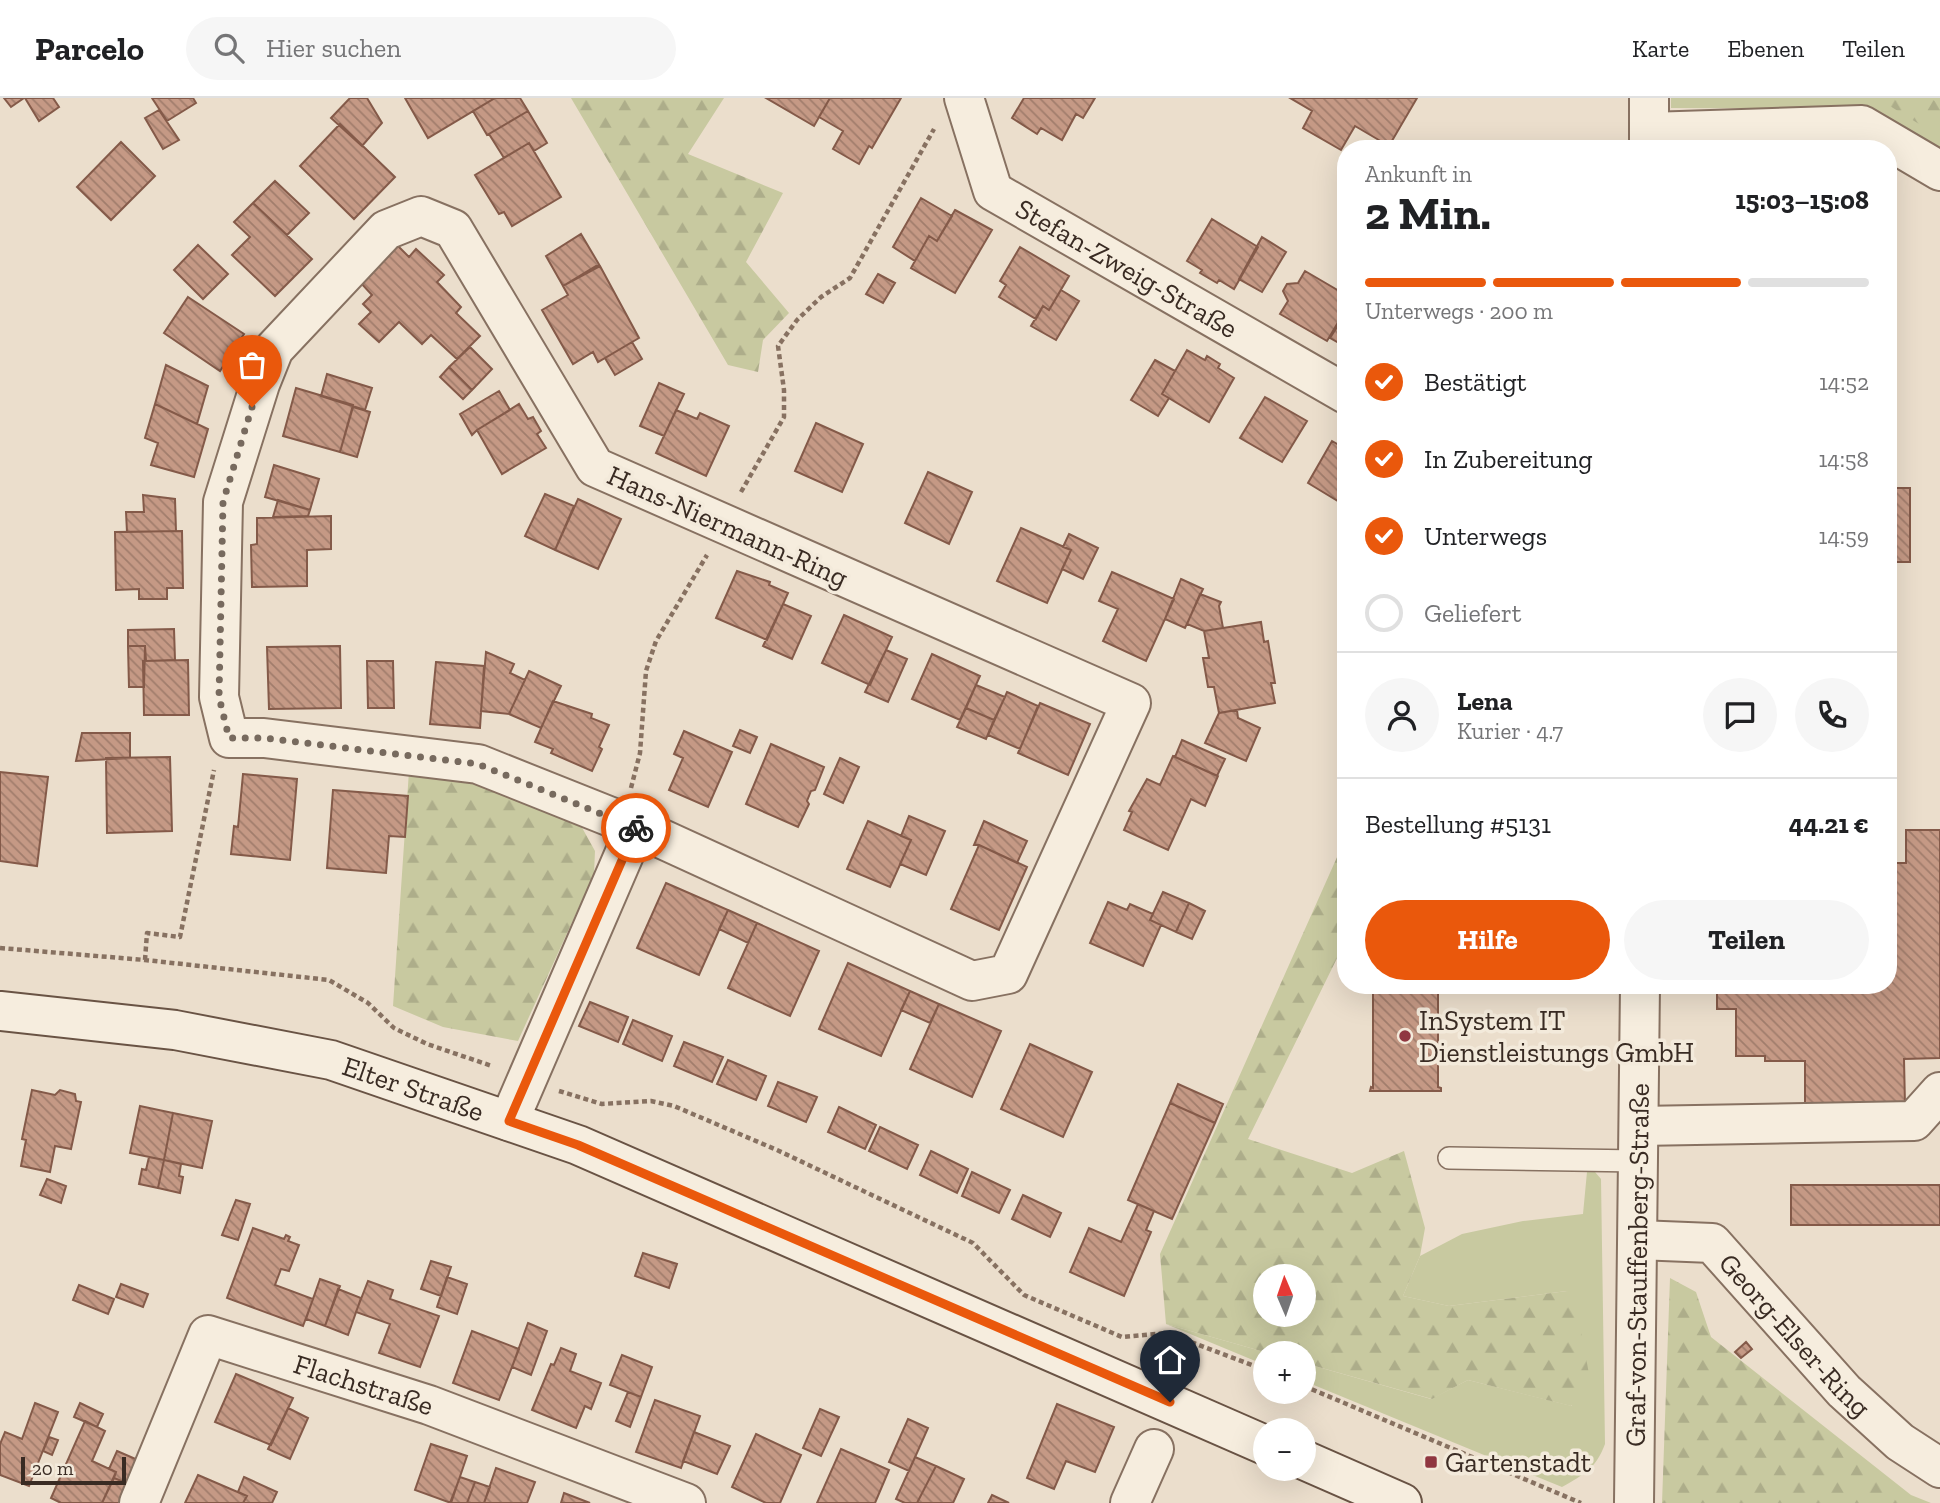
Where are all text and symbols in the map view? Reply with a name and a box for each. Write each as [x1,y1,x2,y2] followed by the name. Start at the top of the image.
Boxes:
[186,17,676,80] search box
[35,29,144,68] text: Parcelo
[210,29,248,67] icon: search
[266,32,401,64] text: Hier suchen
[1632,34,1689,63] text: Karte
[1727,34,1804,63] text: Ebenen
[1842,34,1905,63] text: Teilen
[1365,160,1472,188] text: Ankunft in
[1735,184,1869,216] text: 15:03–15:08
[1365,186,1491,241] text: 2 Min.
[1010,192,1243,345] street label: Stefan-Zweig-Straße
[1365,297,1553,325] text: Unterwegs · 200 m
[222,335,282,407] pin
[233,346,271,384] icon: bag
[1365,363,1403,401] icon: check
[1424,366,1526,398] text: Bestätigt
[1819,368,1869,396] text: 14:52
[1365,440,1403,478] icon: check
[1424,443,1592,475] text: In Zubereitung
[1818,445,1869,473] text: 14:58
[602,459,853,594] street label: Hans-Niermann-Ring
[1365,517,1403,555] icon: check
[1424,520,1547,552] text: Unterwegs
[1819,522,1869,550] text: 14:59
[1424,597,1522,629] text: Geliefert
[1365,678,1439,752] button: person
[1703,678,1777,752] button: chat
[1795,678,1869,752] button: phone
[1457,685,1513,717] text: Lena
[1457,717,1563,745] text: Kurier · 4.7
[601,793,671,863] courier
[1365,808,1551,840] text: Bestellung #5131
[1789,808,1869,840] text: 44.21 €
[617,809,655,847] icon: bike
[1365,900,1610,980] button: Hilfe
[1624,900,1869,980] button: Teilen
[1419,1004,1694,1069] place label: InSystem IT Dienstleistungs GmbH
[1397,1028,1413,1044] marker: InSystem IT Dienstleistungs GmbH
[338,1049,488,1128] street label: Elter Straße
[1619,1083,1656,1447] street label: Graf-von-Stauffenberg-Straße
[1712,1247,1877,1424] street label: Georg-Elser-Ring
[1253,1264,1316,1326] north arrow
[1253,1264,1316,1481] map controls
[1140,1330,1200,1402] pin
[1151,1341,1189,1379] icon: home
[1253,1341,1316,1404] button: +
[290,1347,438,1422] street label: Flachstraße
[1253,1418,1316,1481] button: −
[1445,1446,1592,1479] place label: Gartenstadt
[21,1454,126,1486] scale bar
[1423,1454,1439,1470] marker: Gartenstadt
[32,1457,73,1480] text: 20 m

